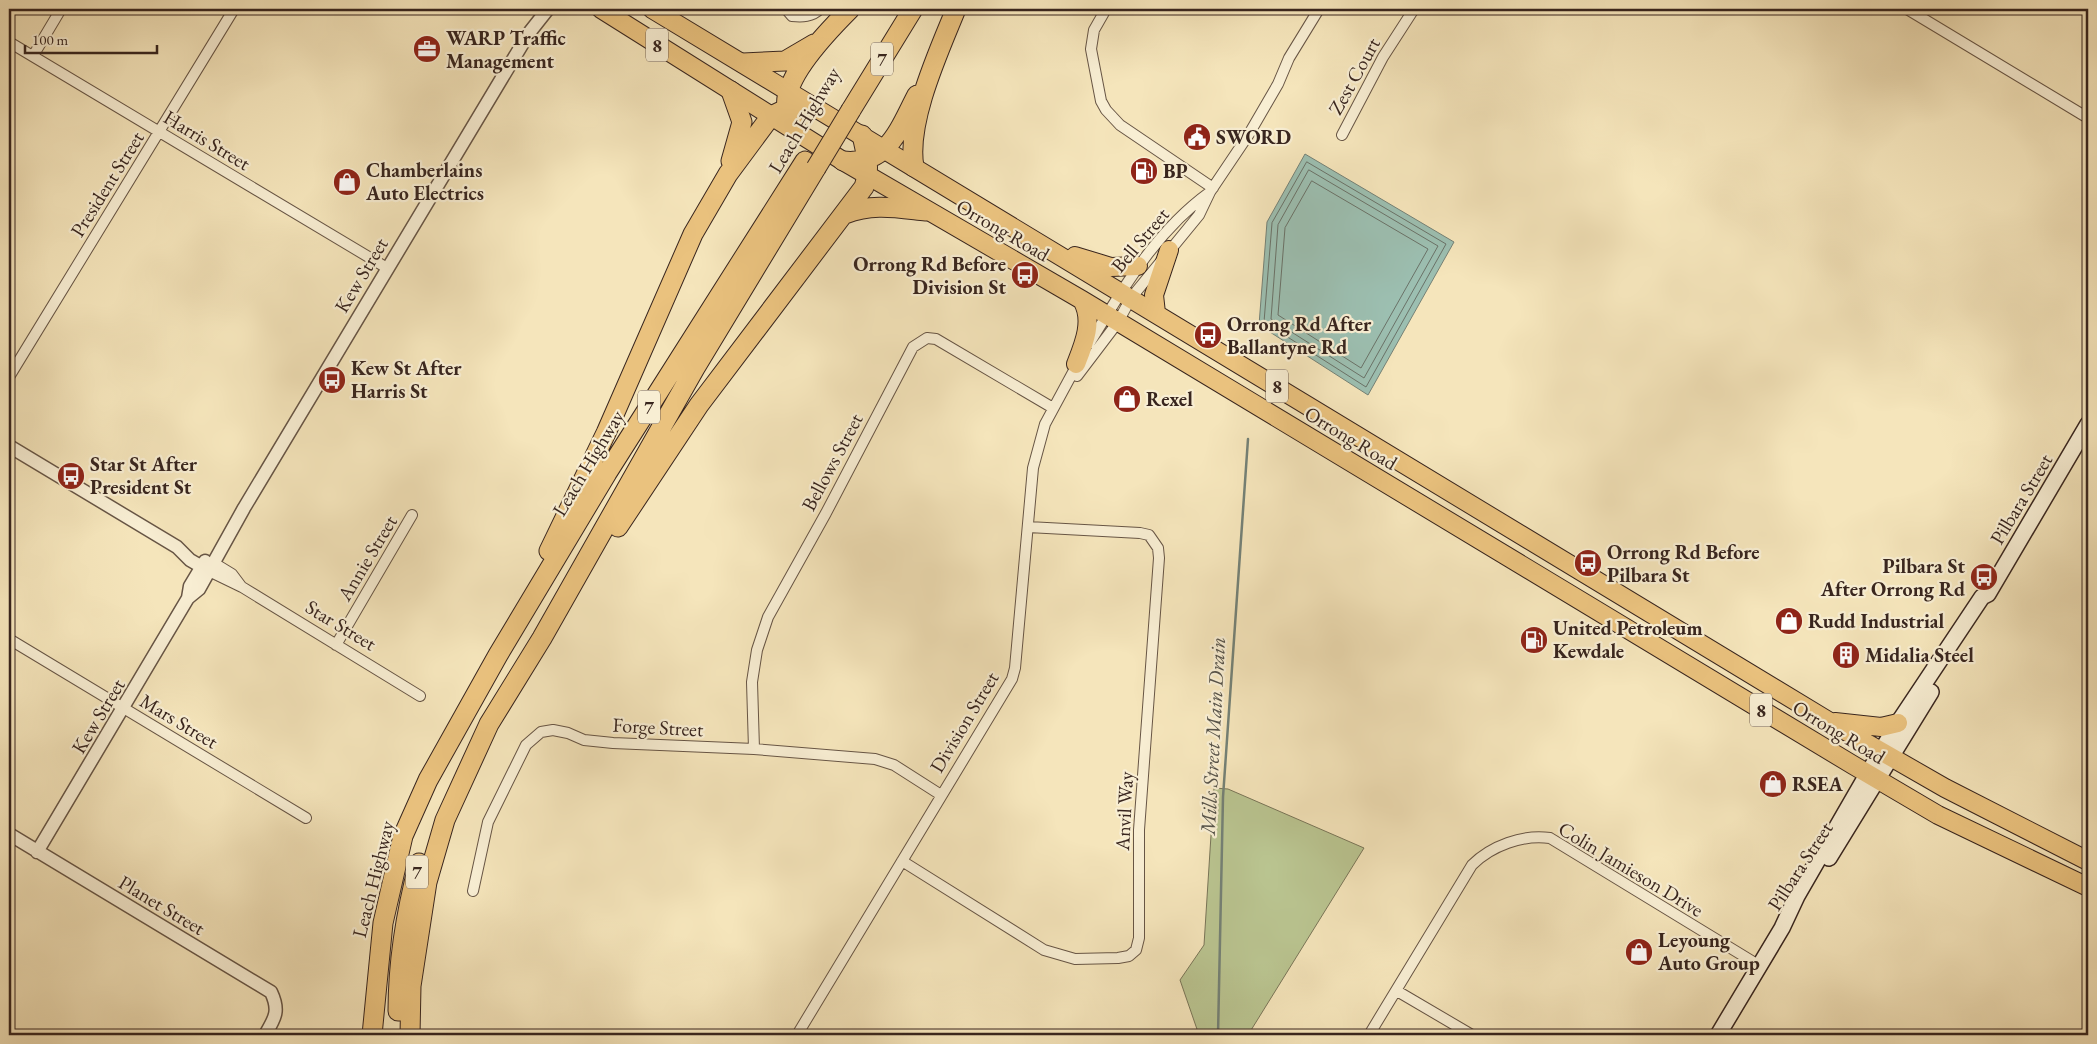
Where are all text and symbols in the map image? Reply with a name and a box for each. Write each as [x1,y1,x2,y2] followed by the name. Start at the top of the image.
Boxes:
[25,22,158,54] scale bar
[446,25,566,74] place label: WARP Traffic Management
[646,28,668,62] road number: 8
[32,30,69,49] text: 100 m
[1322,32,1386,119] street label: Zest Court
[412,34,442,64] office icon: WARP Traffic Management
[871,42,893,76] road number: 7
[762,62,846,178] street label: Leach Highway
[159,104,256,176] street label: Harris Street
[1182,122,1212,152] public building icon: SWORD
[1216,124,1291,150] place label: SWORD
[64,126,150,242] street label: President Street
[1129,156,1159,186] fuel station icon: BP
[365,157,484,206] place label: Chamberlains Auto Electrics
[1163,158,1188,184] place label: BP
[332,167,362,197] shop icon: Chamberlains Auto Electrics
[952,193,1055,268] street label: Orrong Road
[1105,202,1175,278] street label: Bell Street
[328,232,394,317] street label: Kew Street
[853,251,1006,300] place label: Orrong Rd Before Division St
[1010,260,1040,290] bus stop icon: Orrong Rd Before Division St
[1227,311,1372,360] place label: Orrong Rd After Ballantyne Rd
[1193,320,1223,350] bus stop icon: Orrong Rd After Ballantyne Rd
[351,355,462,404] place label: Kew St After Harris St
[317,365,347,395] bus stop icon: Kew St After Harris St
[1266,370,1288,402] road number: 8
[1112,384,1142,414] shop icon: Rexel
[1146,386,1193,412] place label: Rexel
[638,391,660,424] road number: 7
[1300,400,1403,476] street label: Orrong Road
[546,405,630,521] street label: Leach Highway
[795,408,869,515] street label: Bellows Street
[1984,448,2059,549] street label: Pilbara Street
[90,451,198,500] place label: Star St After President St
[56,461,86,491] bus stop icon: Star St After President St
[331,510,403,607] street label: Annie Street
[1607,539,1760,588] place label: Orrong Rd Before Pilbara St
[1573,548,1603,578] bus stop icon: Orrong Rd Before Pilbara St
[1820,553,1965,602] place label: Pilbara St After Orrong Rd
[1969,562,1999,592] bus stop icon: Pilbara St After Orrong Rd
[301,594,382,657] street label: Star Street
[1774,606,1804,636] shop icon: Rudd Industrial
[1808,608,1945,634] place label: Rudd Industrial
[1553,615,1703,664] place label: United Petroleum Kewdale
[1519,625,1549,655] fuel station icon: United Petroleum Kewdale
[1194,636,1231,838] water label: Mills Street Main Drain
[1831,640,1861,670] building icon: Midalia Steel
[1865,642,1974,668] place label: Midalia Steel
[924,666,1005,777] street label: Division Street
[65,673,131,758] street label: Kew Street
[135,688,223,755] street label: Mars Street
[1750,694,1772,726] road number: 8
[1788,694,1891,770] street label: Orrong Road
[612,712,705,742] street label: Forge Street
[1758,769,1788,799] shop icon: RSEA
[1109,771,1139,852] street label: Anvil Way
[1792,771,1844,797] place label: RSEA
[1554,815,1708,923] street label: Colin Jamieson Drive
[1762,816,1839,916] street label: Pilbara Street
[346,818,400,940] street label: Leach Highway
[406,856,428,889] road number: 7
[114,869,211,941] street label: Planet Street
[1657,927,1760,976] place label: Leyoung Auto Group
[1624,937,1654,967] shop icon: Leyoung Auto Group

